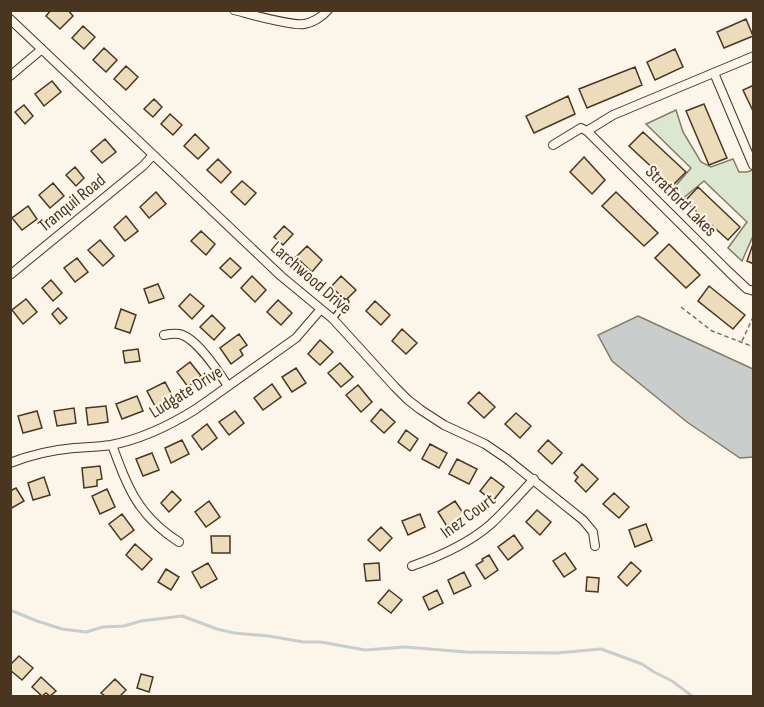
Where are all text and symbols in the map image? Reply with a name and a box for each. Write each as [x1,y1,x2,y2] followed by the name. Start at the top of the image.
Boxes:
[641,161,721,241] street label: Stratford Lakes
[34,170,110,236] street label: Tranquil Road
[266,237,356,319] street label: Larchwood Drive
[145,361,227,423] street label: Ludgate Drive
[437,489,500,543] street label: Inez Court

